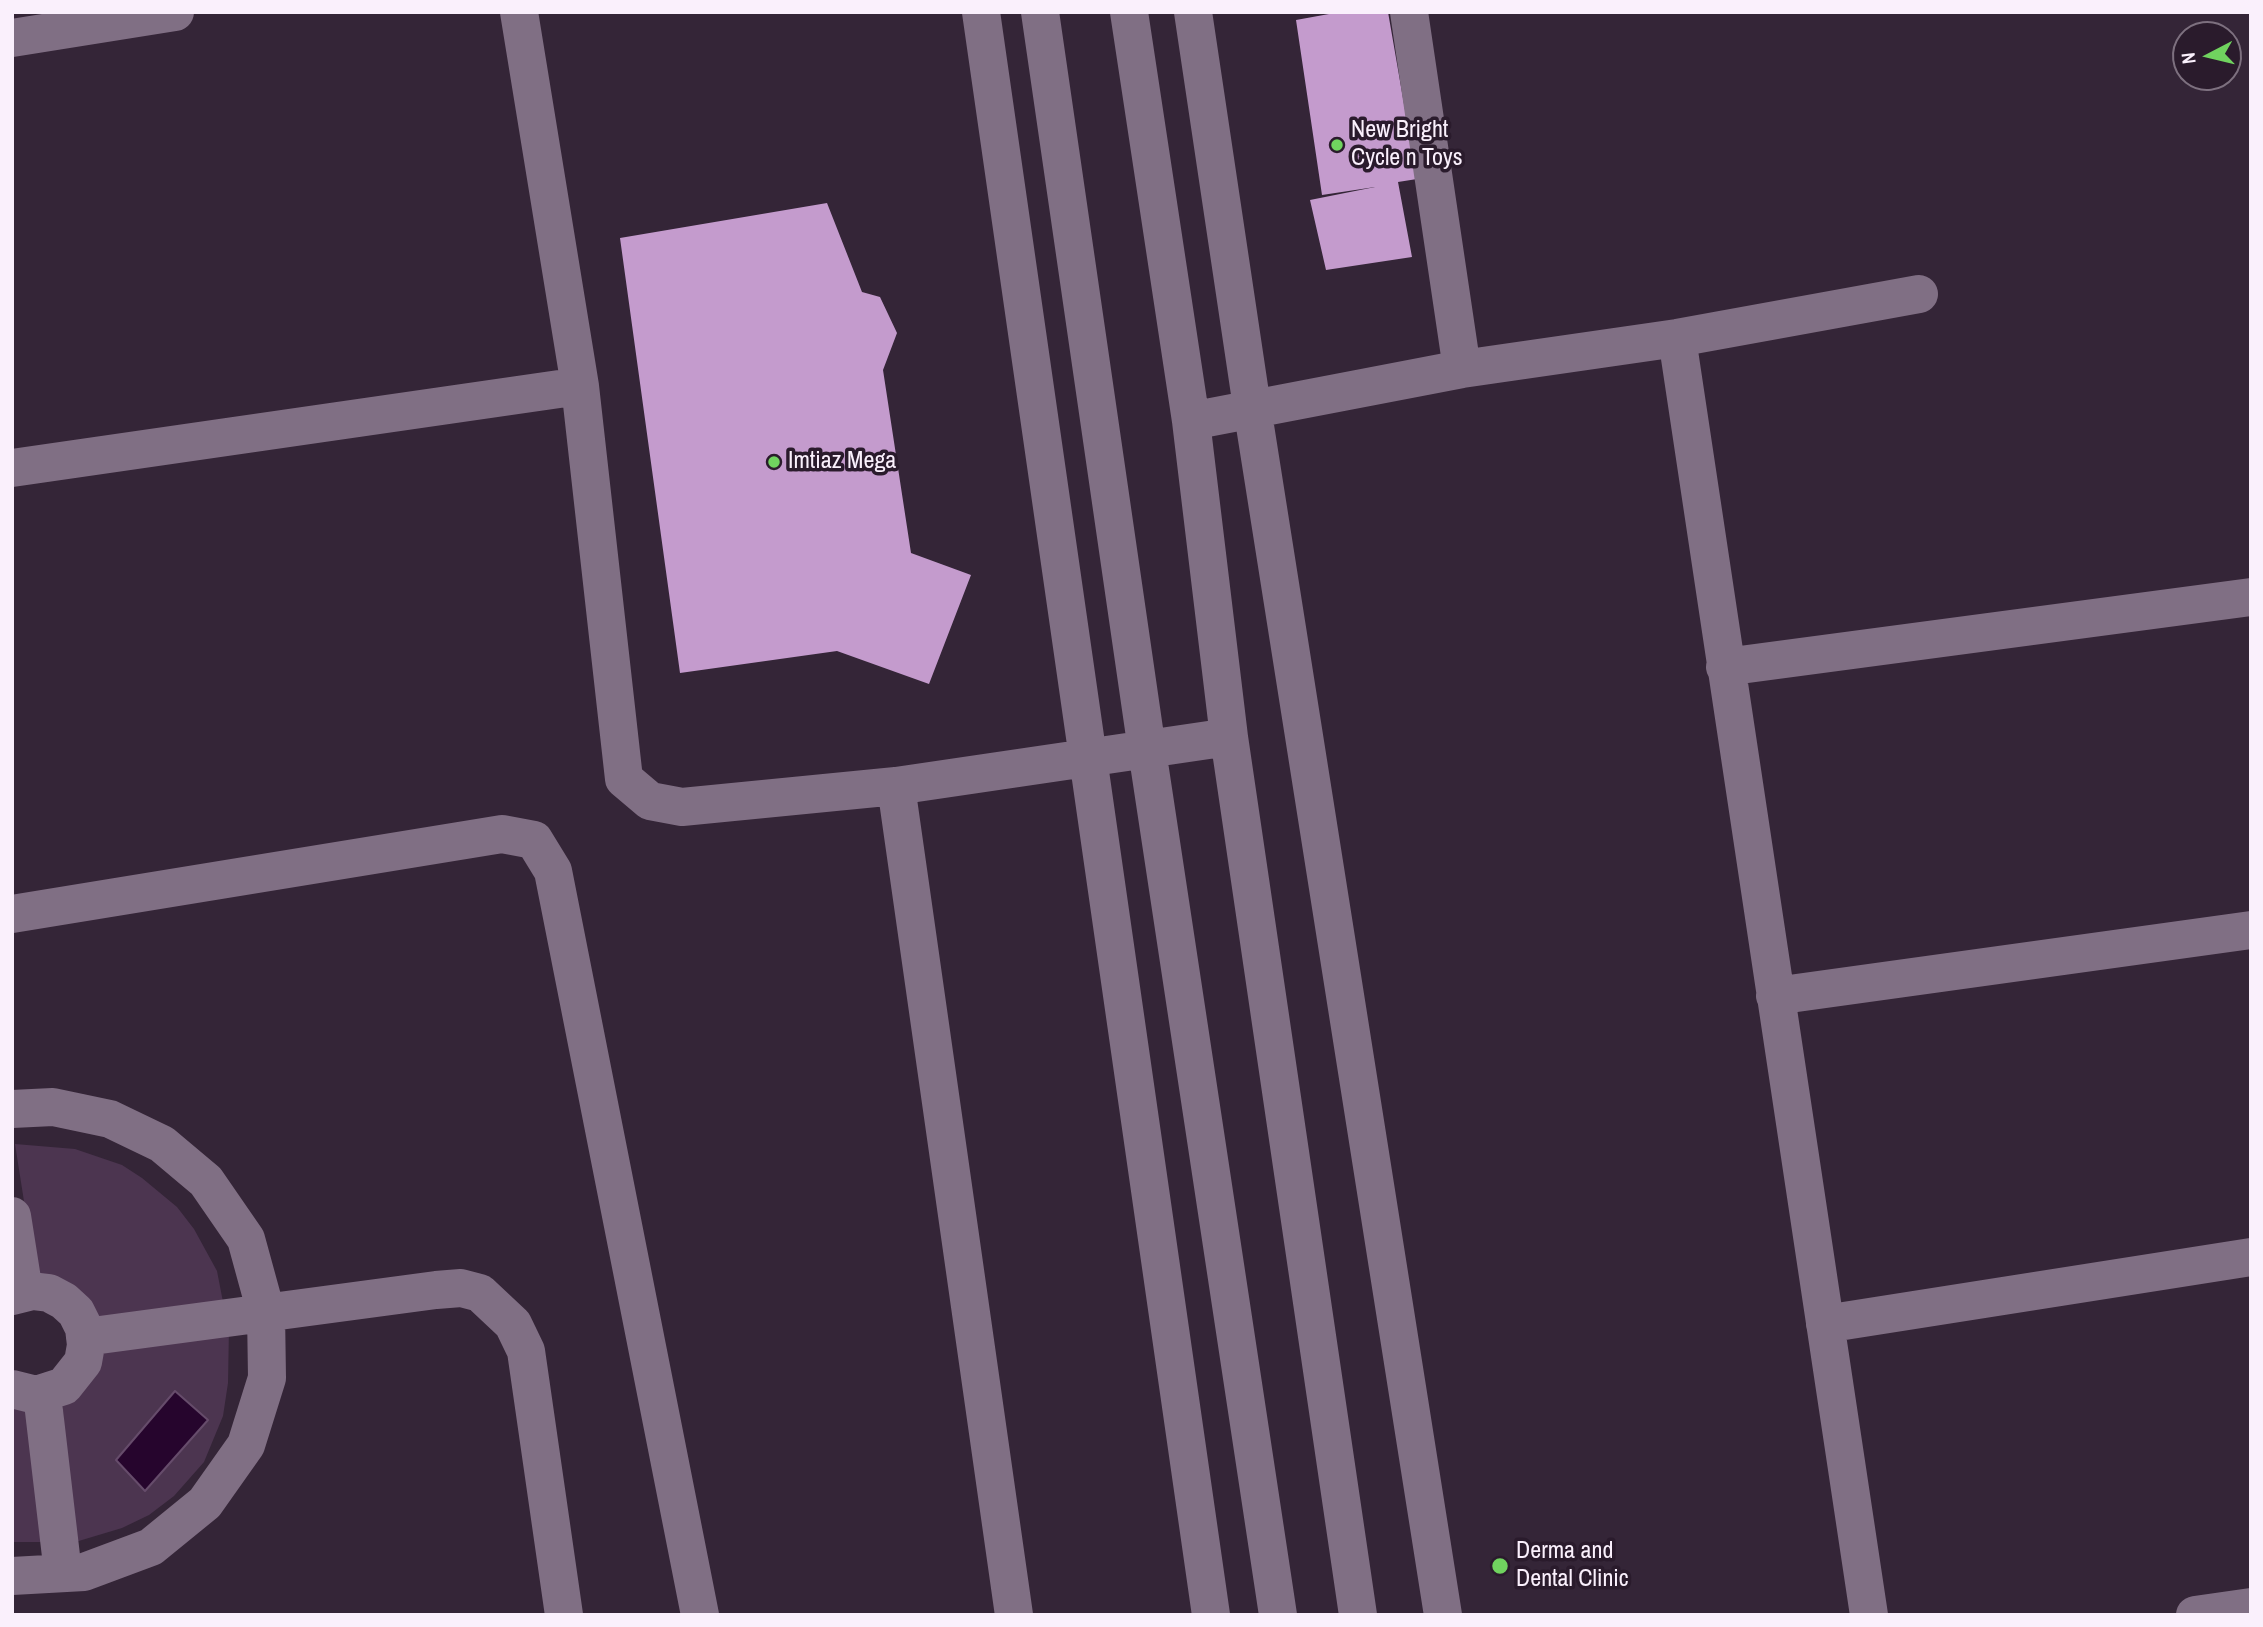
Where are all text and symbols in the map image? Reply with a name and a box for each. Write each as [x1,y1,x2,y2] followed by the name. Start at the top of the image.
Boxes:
[2172,21,2242,91] north arrow
[2175,51,2202,65] text: N
[1351,117,1463,173] place label: New Bright Cycle n Toys
[1329,137,1345,153] marker: New Bright Cycle n Toys
[788,448,896,476] place label: Imtiaz Mega
[766,454,782,470] marker: Imtiaz Mega
[1516,1538,1629,1594] place label: Derma and Dental Clinic
[1490,1556,1510,1576] marker: Derma and Dental Clinic

